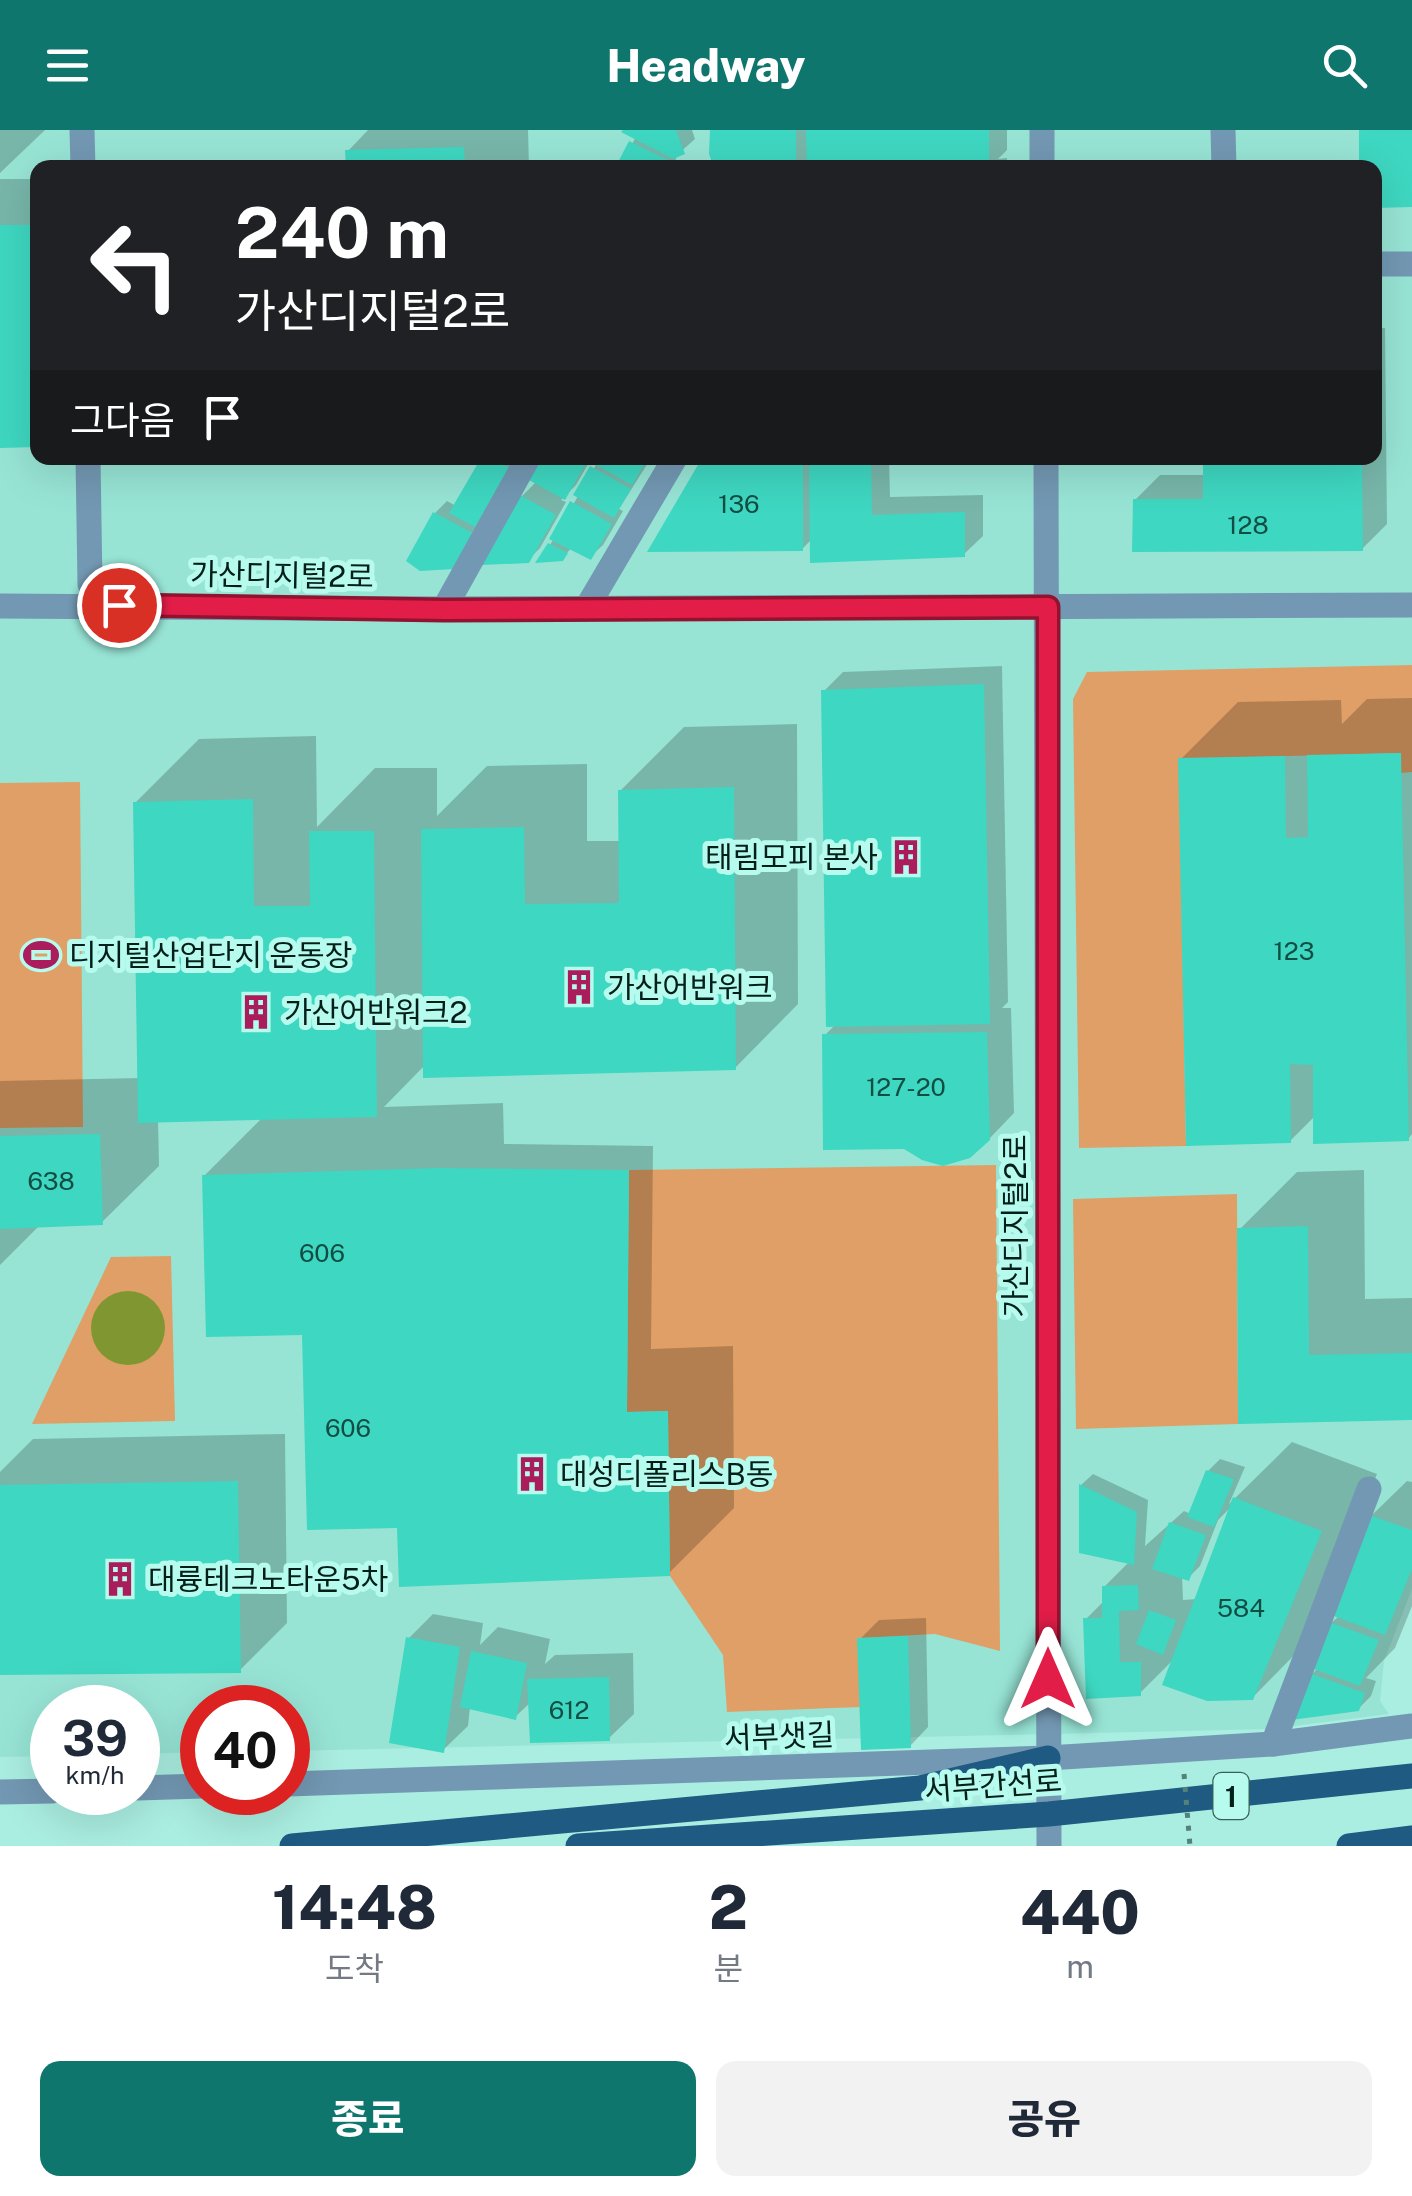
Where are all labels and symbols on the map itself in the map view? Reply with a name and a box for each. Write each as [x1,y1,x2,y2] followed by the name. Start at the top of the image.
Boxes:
[718,489,760,519] house number: 136
[1227,510,1269,540] house number: 128
[190,555,374,595] street label: 가산디지털2로
[77,563,162,648] pin
[887,838,925,876] building icon: 태림모피 본사
[705,839,878,875] place label: 태림모피 본사
[22,936,60,974] sports icon: 디지털산업단지 운동장
[1274,936,1314,966] house number: 123
[69,937,352,973] place label: 디지털산업단지 운동장
[560,968,598,1006] building icon: 가산어반워크
[607,969,773,1005] place label: 가산어반워크
[237,993,275,1031] building icon: 가산어반워크2
[284,994,467,1030] place label: 가산어반워크2
[866,1072,946,1102] house number: 127-20
[997,1134,1033,1318] street label: 가산디지털2로
[27,1166,75,1196] house number: 638
[299,1238,345,1268] house number: 606
[325,1413,371,1443] house number: 606
[513,1455,551,1493] building icon: 대성디폴리스B동
[560,1456,773,1492] place label: 대성디폴리스B동
[101,1560,139,1598] building icon: 대륭테크노타운5차
[148,1561,388,1597] place label: 대륭테크노타운5차
[1217,1593,1265,1623] house number: 584
[996,1627,1100,1731] position arrow
[180,1685,310,1815] speed limit sign: 40
[549,1695,589,1725] house number: 612
[723,1716,835,1756] street label: 서부샛길
[923,1762,1063,1808] street label: 서부간선로
[1214,1773,1248,1819] road number: 1

